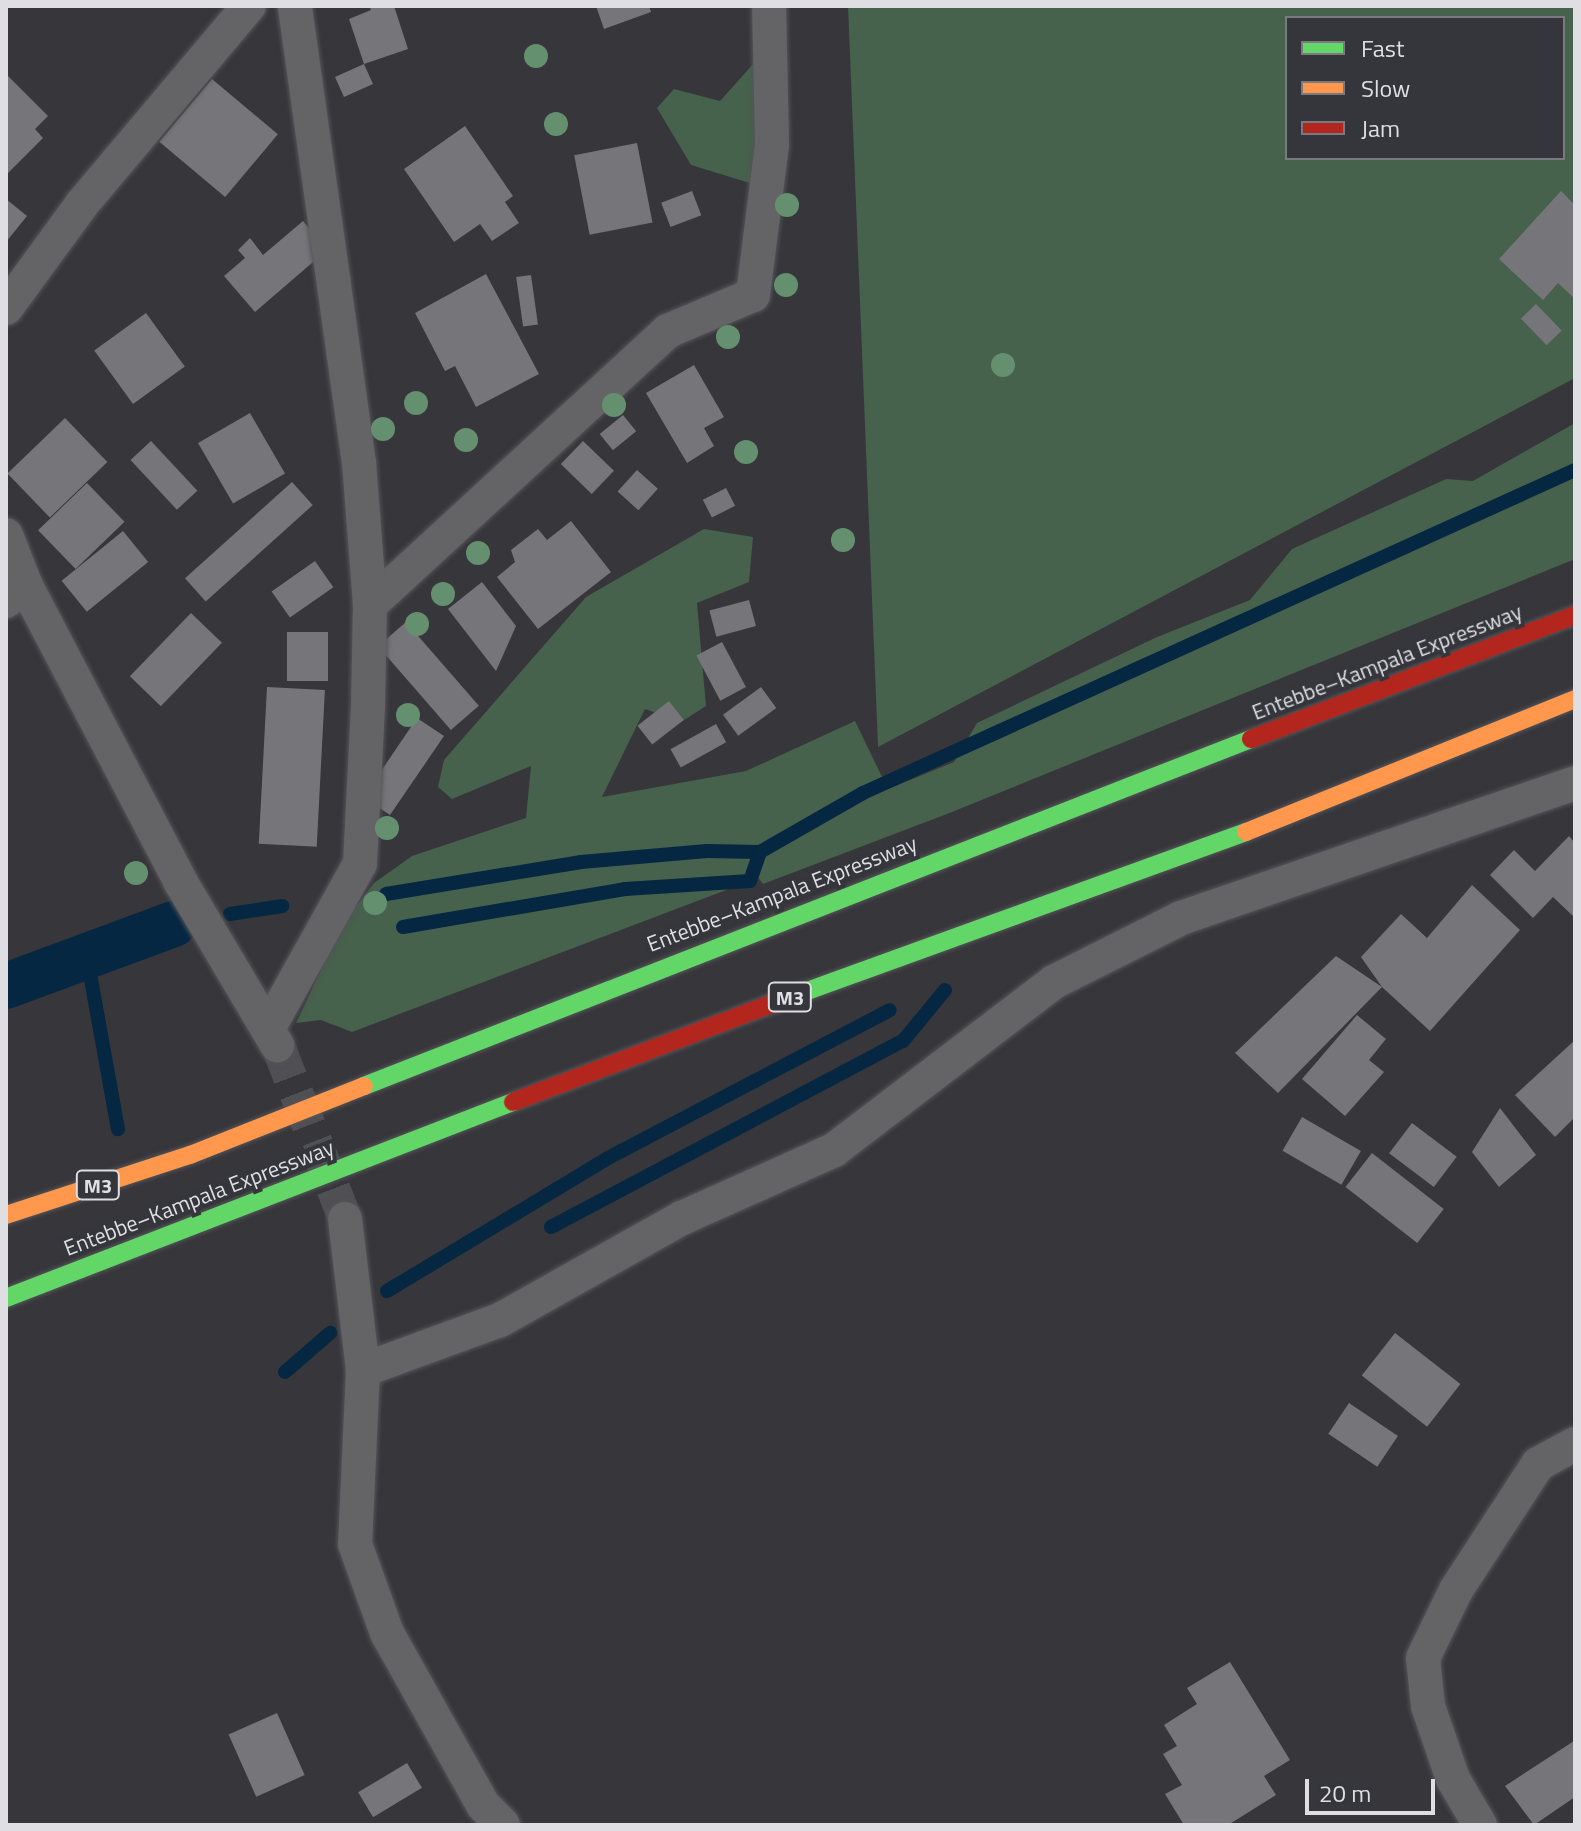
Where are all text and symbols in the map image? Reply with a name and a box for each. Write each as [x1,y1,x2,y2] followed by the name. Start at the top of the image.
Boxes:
[1285,16,1565,160] legend
[1361,30,1404,66] text: Fast
[1361,70,1410,106] text: Slow
[1361,110,1400,146] text: Jam
[1248,598,1526,726] street label: Entebbe–Kampala Expressway
[643,830,921,958] street label: Entebbe–Kampala Expressway
[766,981,814,1013] road number: M3
[60,1134,338,1262] street label: Entebbe–Kampala Expressway
[74,1169,122,1201] road number: M3
[1309,1763,1439,1813] scale bar
[1319,1775,1371,1811] text: 20 m

